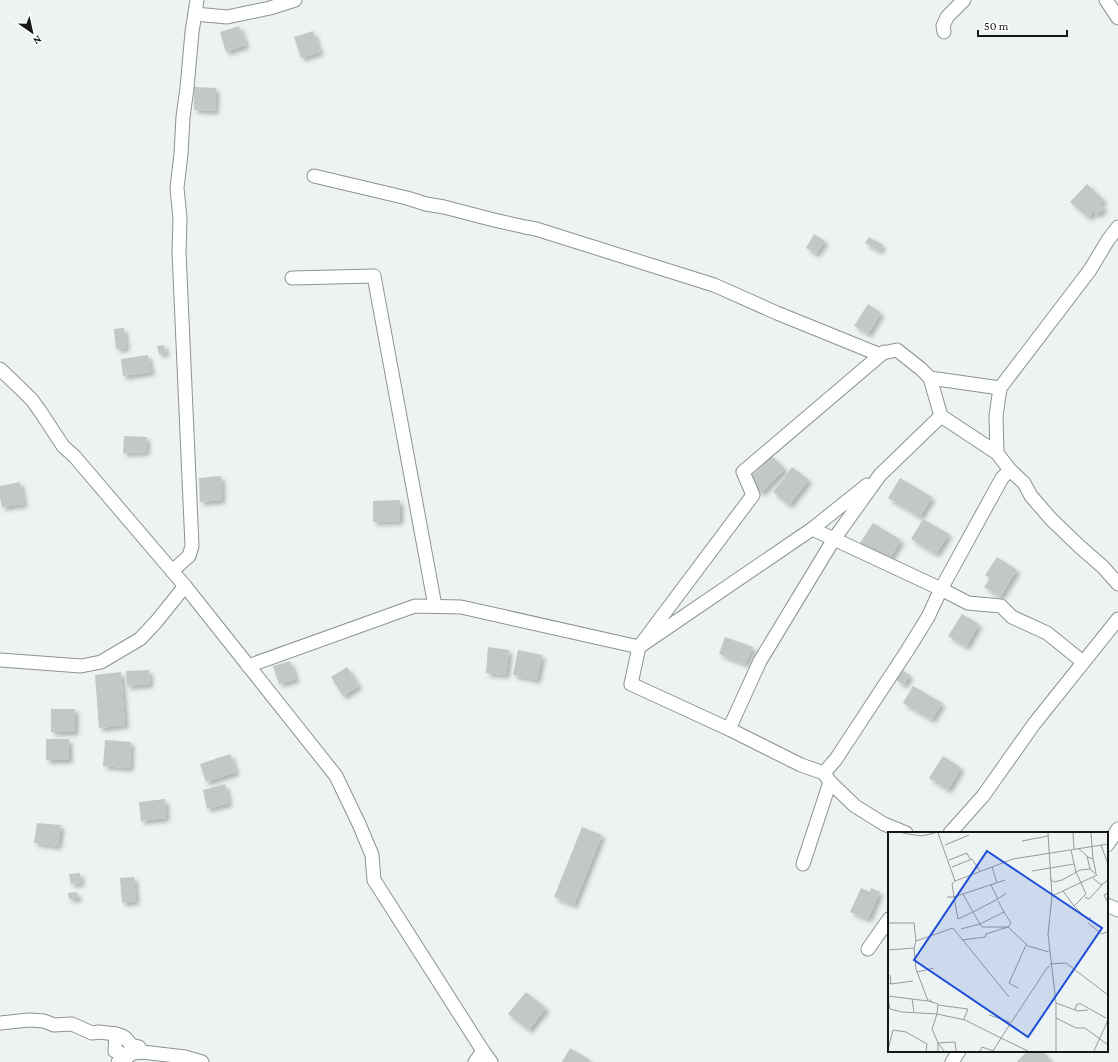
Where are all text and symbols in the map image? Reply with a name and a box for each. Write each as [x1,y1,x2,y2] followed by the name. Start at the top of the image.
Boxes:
[12,12,52,52] north arrow
[978,12,1067,38] scale bar
[984,19,1009,33] text: 50 m
[31,33,44,48] text: N
[888,832,1108,1052] inset map

